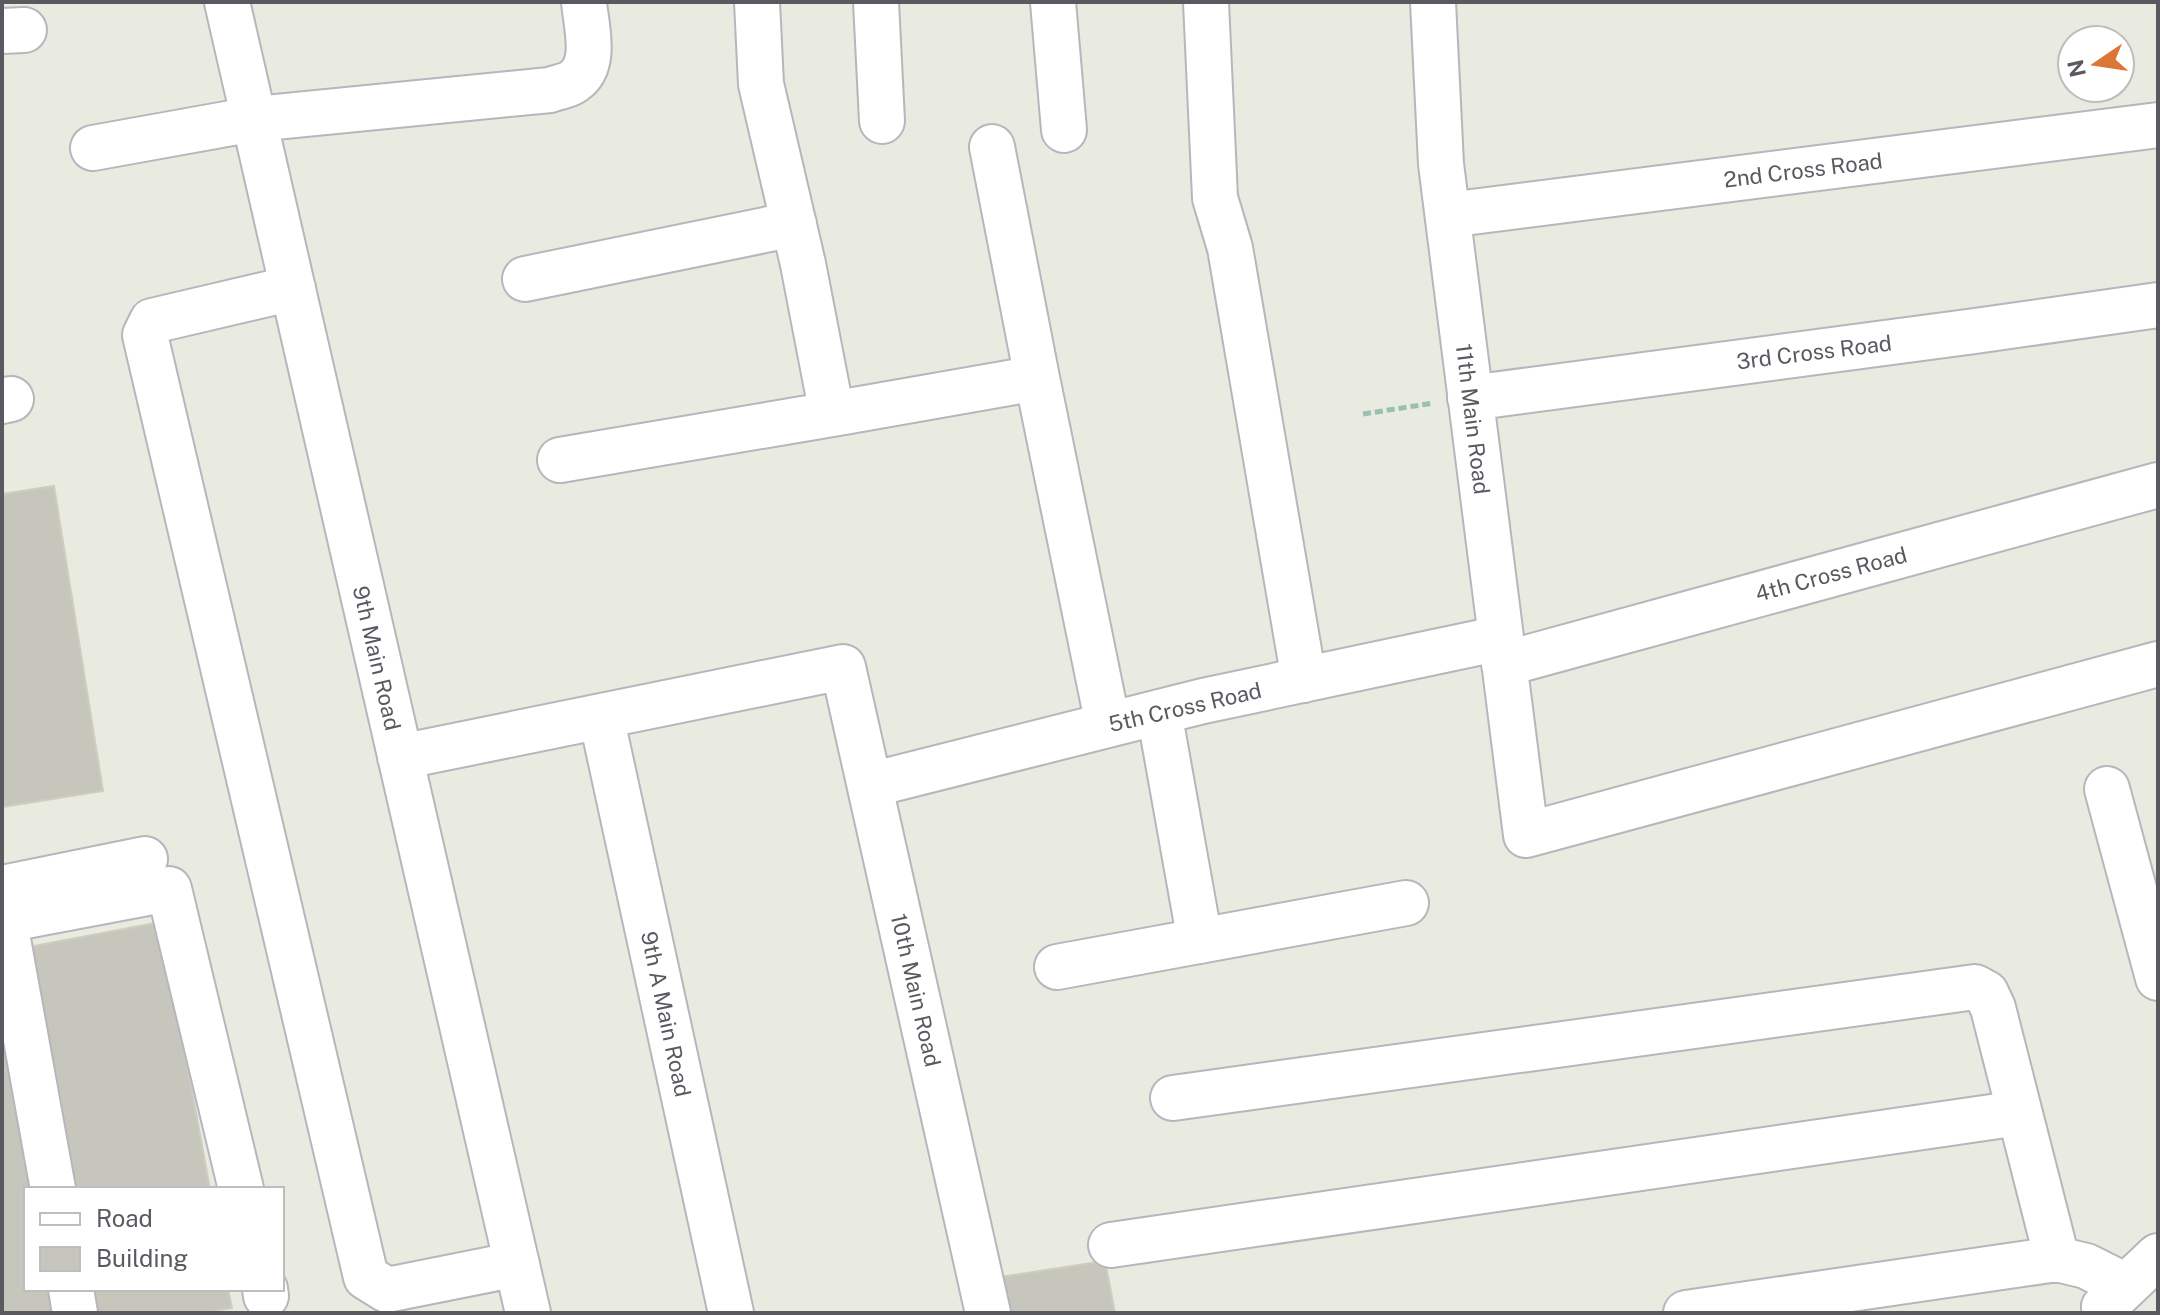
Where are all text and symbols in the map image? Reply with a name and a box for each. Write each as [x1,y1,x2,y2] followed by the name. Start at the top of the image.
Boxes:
[2056,24,2136,104] north arrow
[2062,57,2091,80] text: N
[1722,147,1884,193] street label: 2nd Cross Road
[1735,330,1893,374] street label: 3rd Cross Road
[1451,342,1495,496] street label: 11th Main Road
[1752,541,1910,607] street label: 4th Cross Road
[348,583,406,733] street label: 9th Main Road
[1106,677,1264,737] street label: 5th Cross Road
[886,911,946,1069] street label: 10th Main Road
[636,929,696,1099] street label: 9th A Main Road
[24,1187,284,1291] legend
[96,1204,153,1232] text: Road
[96,1244,188,1272] text: Building

